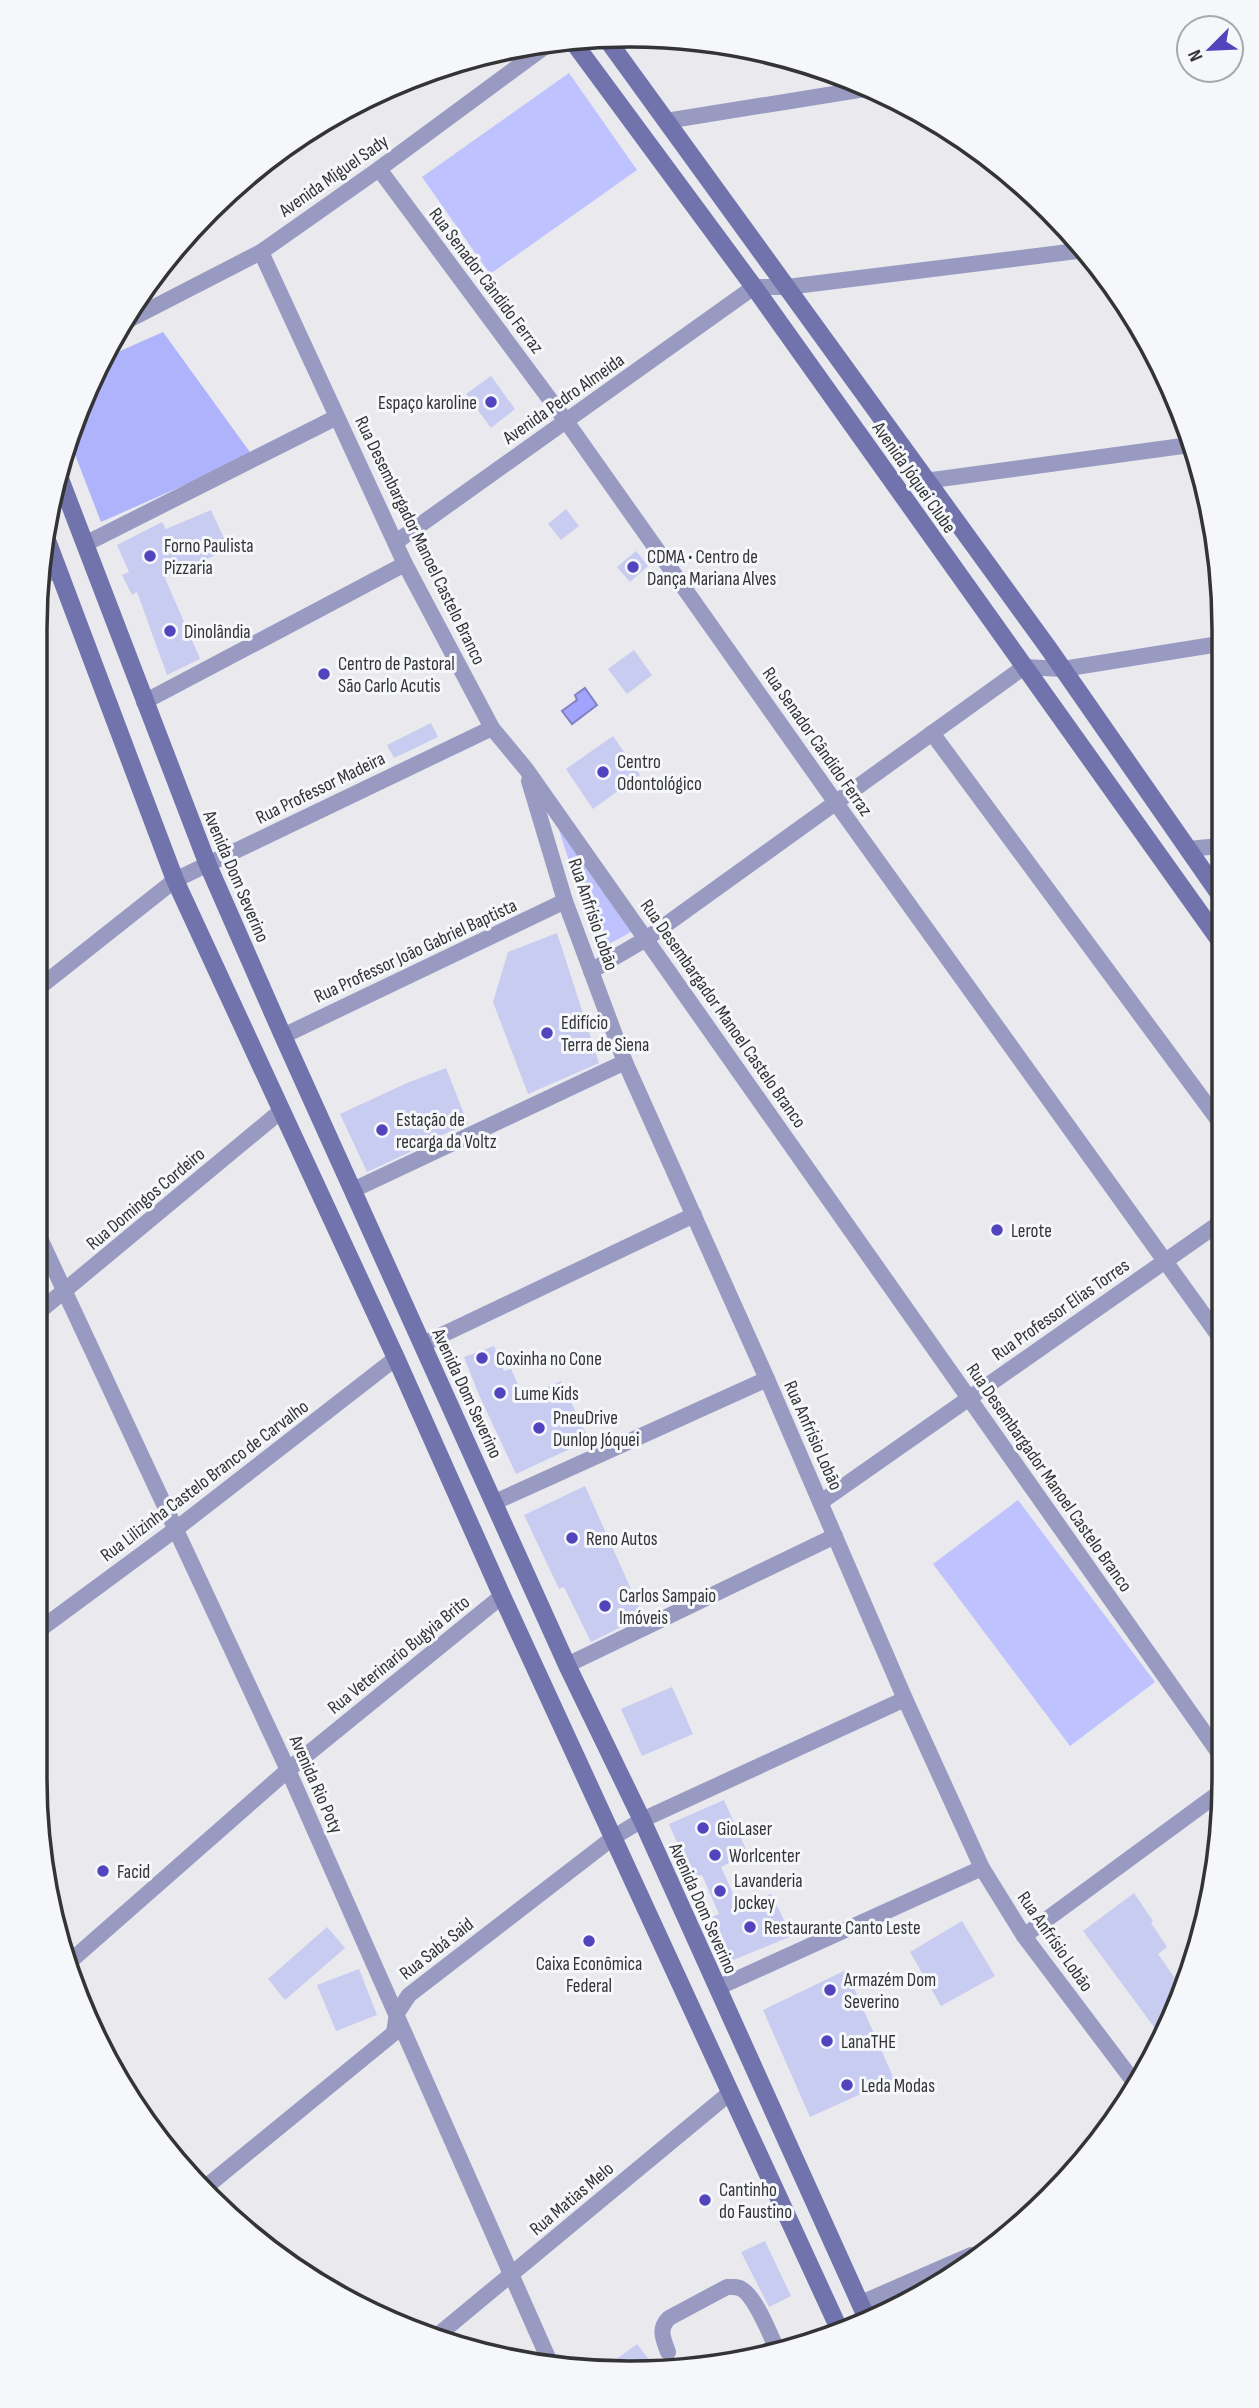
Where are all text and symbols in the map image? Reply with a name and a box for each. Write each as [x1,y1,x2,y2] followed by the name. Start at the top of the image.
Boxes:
[1175,14,1245,84] north arrow
[1183,46,1208,65] text: N
[274,130,393,223] street label: Avenida Miguel Sady
[424,204,548,358] street label: Rua Senador Cândido Ferraz
[498,349,629,450] street label: Avenida Pedro Almeida
[378,392,477,415] place label: Espaço karoline
[483,394,499,410] marker: Espaço karoline
[349,413,490,669] street label: Rua Desembargador Manoel Castelo Branco
[866,417,961,538] street label: Avenida Jóquei Clube
[164,535,254,580] place label: Forno Paulista Pizzaria
[647,546,776,591] place label: CDMA • Centro de Dança Mariana Alves
[142,548,158,564] marker: Forno Paulista Pizzaria
[625,559,641,575] marker: CDMA • Centro de Dança Mariana Alves
[184,621,251,644] place label: Dinolândia
[162,623,178,639] marker: Dinolândia
[338,653,455,698] place label: Centro de Pastoral São Carlo Acutis
[757,663,877,821] street label: Rua Senador Cândido Ferraz
[316,666,332,682] marker: Centro de Pastoral São Carlo Acutis
[252,747,389,830] street label: Rua Professor Madeira
[617,751,702,796] place label: Centro Odontológico
[595,764,611,780] marker: Centro Odontológico
[197,806,274,946] street label: Avenida Dom Severino
[563,855,623,974] street label: Rua Anfrísio Lobão
[311,894,521,1009] street label: Rua Professor João Gabriel Baptista
[635,895,811,1133] street label: Rua Desembargador Manoel Castelo Branco
[561,1012,649,1057] place label: Edifício Terra de Siena
[539,1025,555,1041] marker: Edifício Terra de Siena
[396,1109,497,1154] place label: Estação de recarga da Voltz
[374,1122,390,1138] marker: Estação de recarga da Voltz
[82,1143,210,1255] street label: Rua Domingos Cordeiro
[1011,1220,1052,1243] place label: Lerote
[989,1222,1005,1238] marker: Lerote
[988,1254,1134,1366] street label: Rua Professor Elias Torres
[426,1324,507,1462] street label: Avenida Dom Severino
[496,1348,602,1371] place label: Coxinha no Cone
[474,1350,490,1366] marker: Coxinha no Cone
[961,1359,1137,1597] street label: Rua Desembargador Manoel Castelo Branco
[778,1377,847,1494] street label: Rua Anfrísio Lobão
[514,1383,579,1406] place label: Lume Kids
[492,1385,508,1401] marker: Lume Kids
[96,1395,313,1567] street label: Rua Lilizinha Castelo Branco de Carvalho
[553,1407,640,1452] place label: PneuDrive Dunlop Jóquei
[531,1420,547,1436] marker: PneuDrive Dunlop Jóquei
[586,1528,658,1551] place label: Reno Autos
[564,1530,580,1546] marker: Reno Autos
[619,1585,716,1630] place label: Carlos Sampaio Imóveis
[323,1591,475,1720] street label: Rua Veterinario Bugyia Brito
[597,1598,613,1614] marker: Carlos Sampaio Imóveis
[283,1731,348,1838] street label: Avenida Rio Poty
[717,1818,773,1841] place label: GioLaser
[695,1820,711,1836] marker: GioLaser
[663,1839,742,1978] street label: Avenida Dom Severino
[729,1845,801,1868] place label: Worlcenter
[707,1847,723,1863] marker: Worlcenter
[117,1861,150,1884] place label: Facid
[95,1863,111,1879] marker: Facid
[733,1870,803,1915] place label: Lavanderia Jockey
[712,1883,728,1899] marker: Lavanderia Jockey
[1012,1887,1098,1996] street label: Rua Anfrísio Lobão
[395,1913,479,1985] street label: Rua Sabá Said
[764,1917,921,1940] place label: Restaurante Canto Leste
[742,1919,758,1935] marker: Restaurante Canto Leste
[581,1933,597,1949] marker: Caixa Econômica Federal
[536,1953,642,1998] place label: Caixa Econômica Federal
[843,1969,936,2014] place label: Armazém Dom Severino
[822,1982,838,1998] marker: Armazém Dom Severino
[841,2031,896,2054] place label: LanaTHE
[819,2033,835,2049] marker: LanaTHE
[861,2075,935,2098] place label: Leda Modas
[839,2077,855,2093] marker: Leda Modas
[525,2157,619,2241] street label: Rua Matias Melo
[719,2179,792,2224] place label: Cantinho do Faustino
[697,2192,713,2208] marker: Cantinho do Faustino

